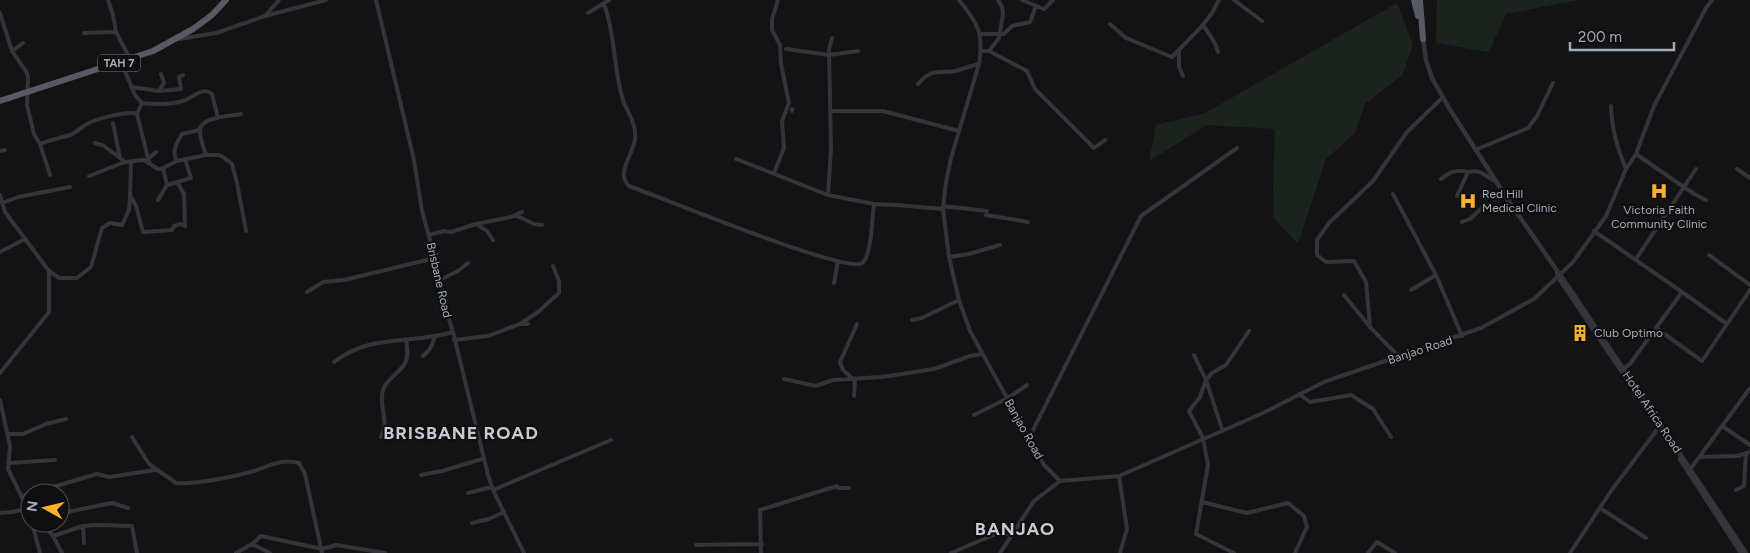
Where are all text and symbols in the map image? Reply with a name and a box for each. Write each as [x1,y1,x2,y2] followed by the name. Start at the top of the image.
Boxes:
[1570,20,1674,52] scale bar
[1578,28,1622,46] text: 200 m
[98,54,140,72] road number: TAH 7
[1649,181,1669,201] hospital icon: Victoria Faith Community Clinic
[1482,187,1557,215] place label: Red Hill Medical Clinic
[1458,191,1478,211] hospital icon: Red Hill Medical Clinic
[1611,203,1708,231] place label: Victoria Faith Community Clinic
[424,241,454,319] street label: Brisbane Road
[1570,323,1590,343] building icon: Club Optimo
[1594,326,1663,340] place label: Club Optimo
[1386,333,1454,367] street label: Banjao Road
[1620,369,1684,455] street label: Hotel Africa Road
[1002,396,1046,462] street label: Banjao Road
[383,422,539,444] district label: BRISBANE ROAD
[20,483,70,533] north arrow
[23,500,42,513] text: N
[975,518,1055,540] district label: BANJAO

